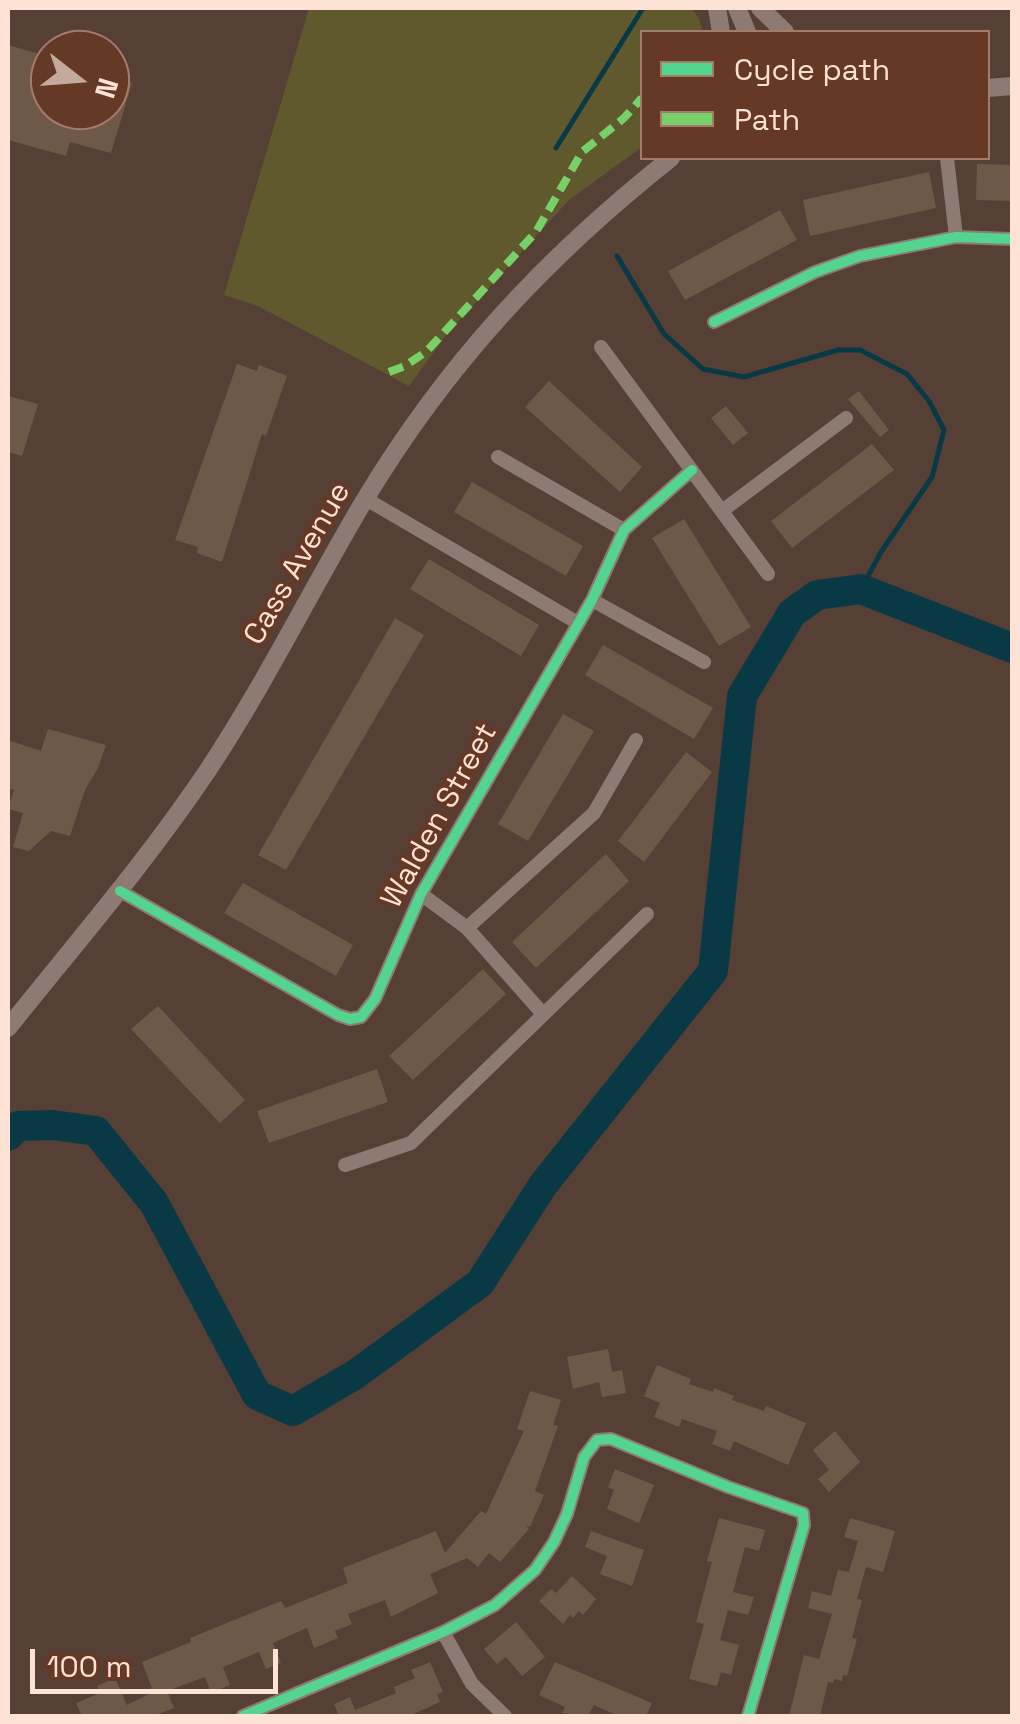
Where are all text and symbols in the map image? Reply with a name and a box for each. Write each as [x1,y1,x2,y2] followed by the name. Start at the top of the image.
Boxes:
[30,30,130,130] north arrow
[640,30,990,160] legend
[734,50,890,89] text: Cycle path
[87,74,127,102] text: N
[734,100,800,139] text: Path
[237,476,359,652] street label: Cass Avenue
[374,717,506,915] street label: Walden Street
[35,1629,282,1691] scale bar
[47,1647,132,1686] text: 100 m

